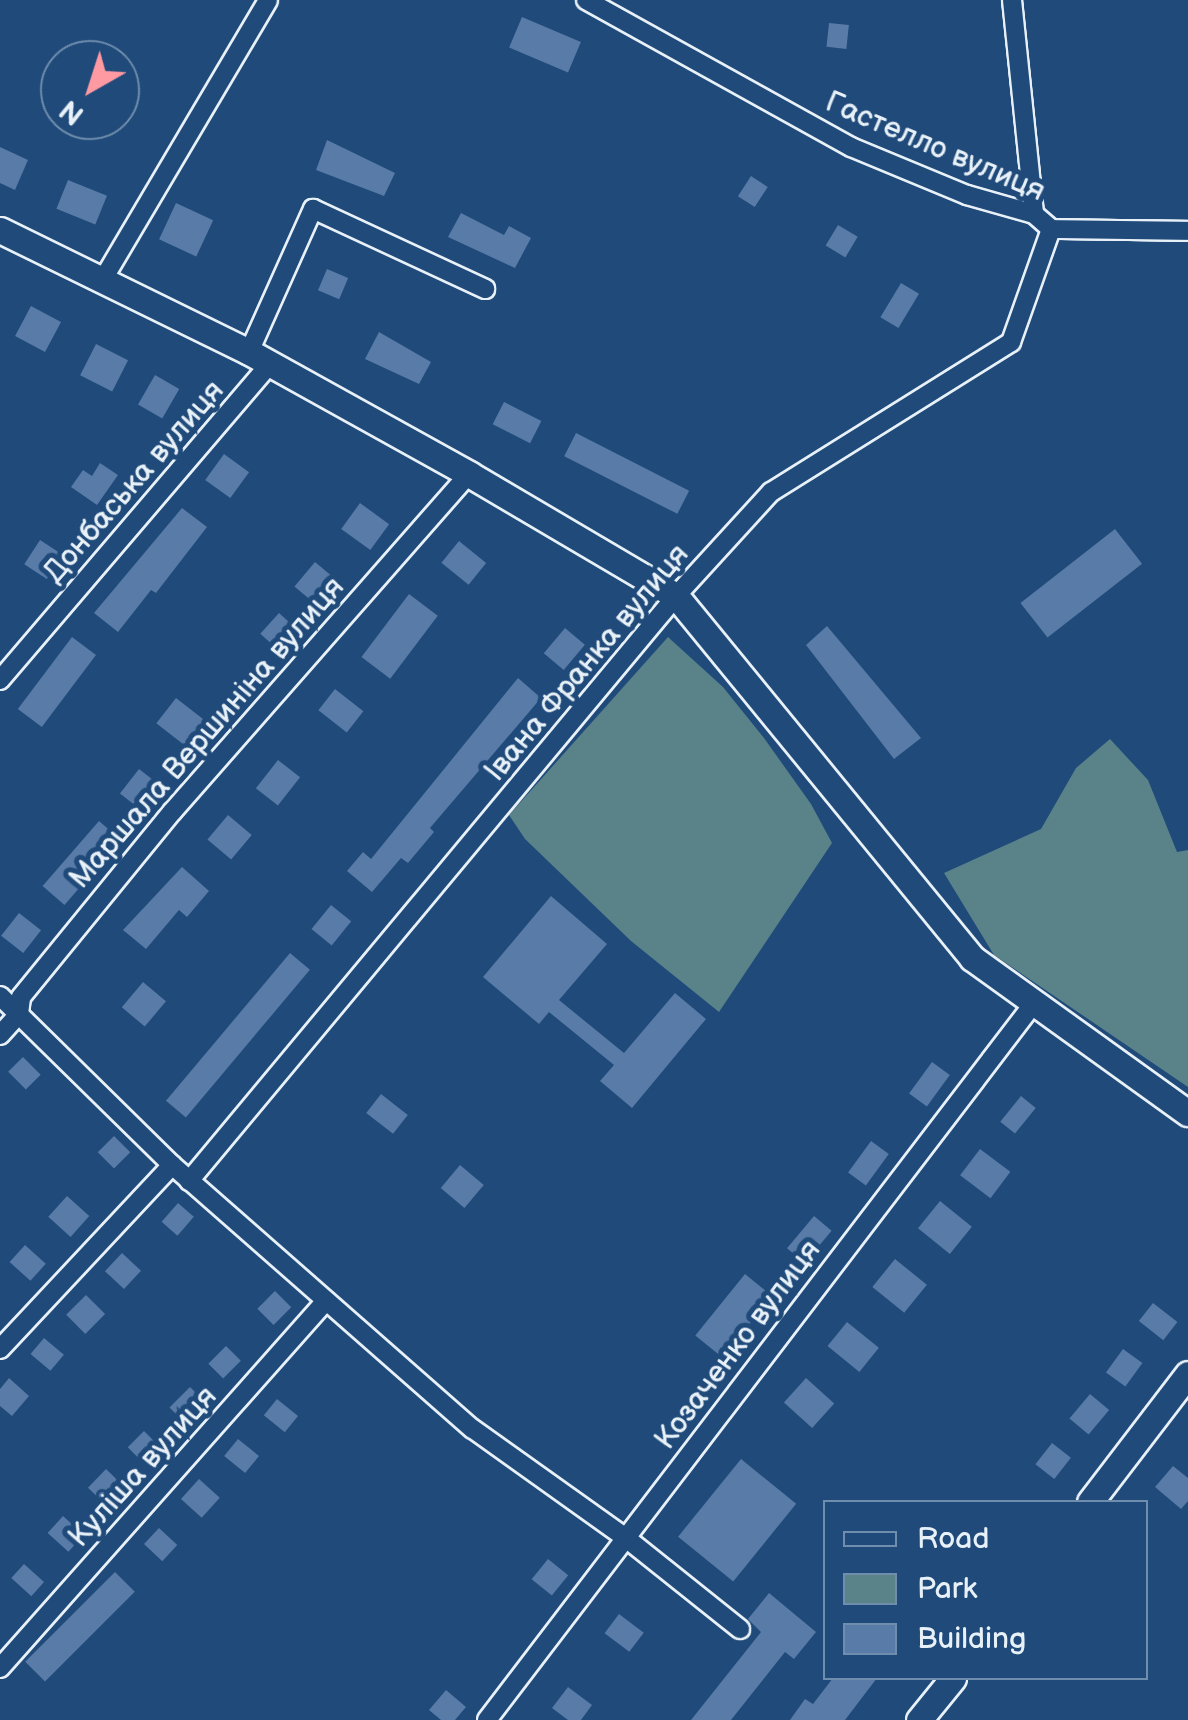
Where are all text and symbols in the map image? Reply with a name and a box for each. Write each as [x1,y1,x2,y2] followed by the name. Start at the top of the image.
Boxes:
[40,40,140,140] north arrow
[820,84,1050,210] street label: Гастелло вулиця
[54,93,91,132] text: N
[36,373,232,591] street label: Донбаська вулиця
[477,537,697,789] street label: Івана Франка вулиця
[62,570,352,896] street label: Маршала Вершиніна вулиця
[648,1233,828,1457] street label: Козаченко вулиця
[61,1379,225,1555] street label: Куліша вулиця
[823,1500,1148,1680] legend
[917,1521,990,1557] text: Road
[917,1571,977,1607] text: Park
[917,1621,1026,1657] text: Building

